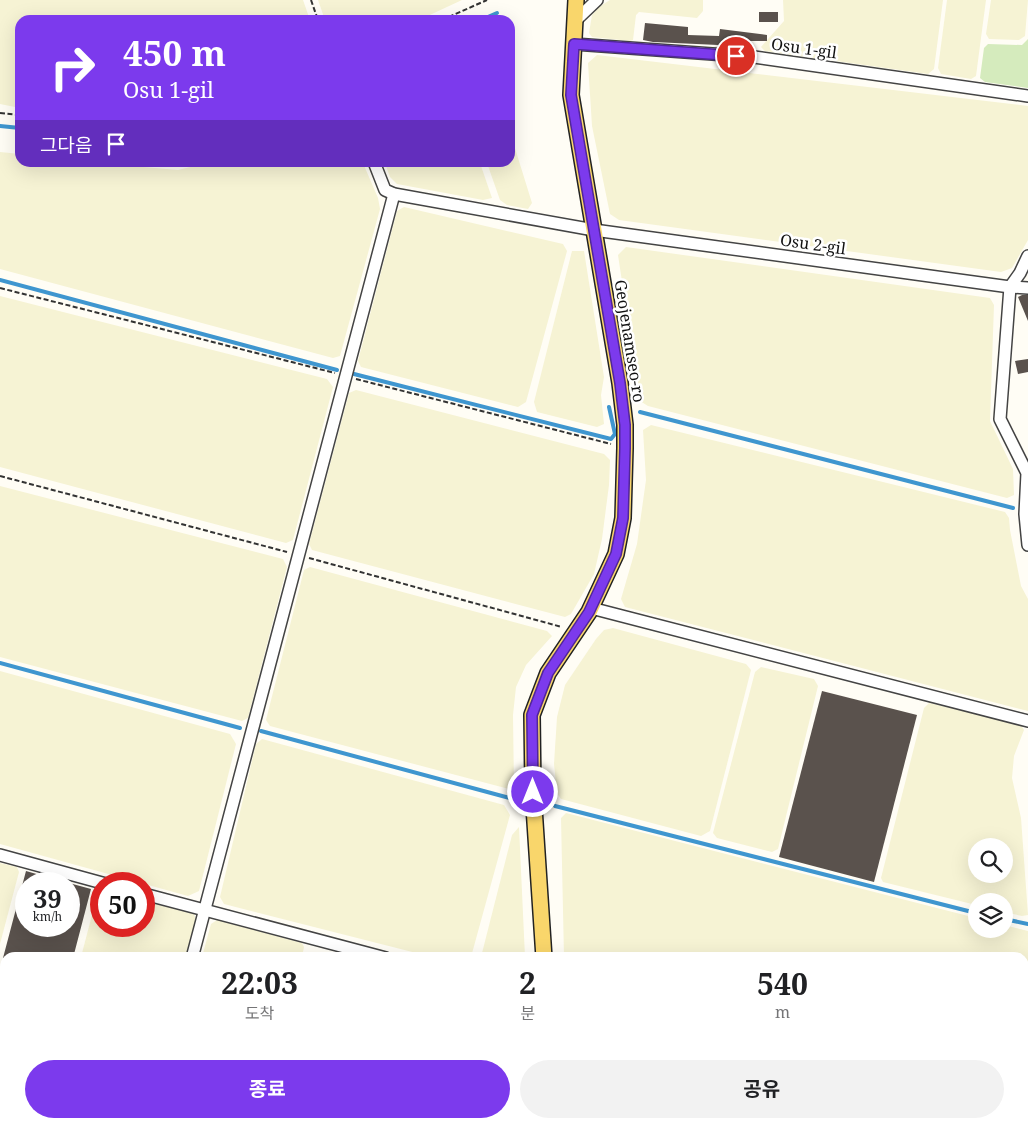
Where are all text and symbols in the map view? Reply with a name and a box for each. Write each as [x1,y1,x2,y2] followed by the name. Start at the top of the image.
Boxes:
[123,29,226,76] text: 450 m
[770,33,838,63] street label: Osu 1-gil
[40,35,105,100] icon: right
[715,35,757,77] pin
[722,42,750,70] icon: arrive
[123,74,214,104] text: Osu 1-gil
[102,130,130,158] icon: arrive
[40,132,92,158] text: 그다음
[779,229,847,259] street label: Osu 2-gil
[609,278,651,404] street label: Geojenamseo-ro
[506,765,558,817] position arrow
[968,838,1013,938] map controls
[968,838,1013,883] button: search
[90,872,155,937] speed limit sign: 50
[33,881,62,915] text: 39
[968,893,1013,938] button: layers
[33,908,62,925] text: km/h
[221,962,298,1003] text: 22:03
[519,962,536,1003] text: 2
[757,963,808,1004] text: 540
[775,1001,790,1023] text: m
[245,1002,274,1024] text: 도착
[520,1002,535,1024] text: 분
[25,1060,510,1118] button: 종료
[520,1060,1004,1118] button: 공유

